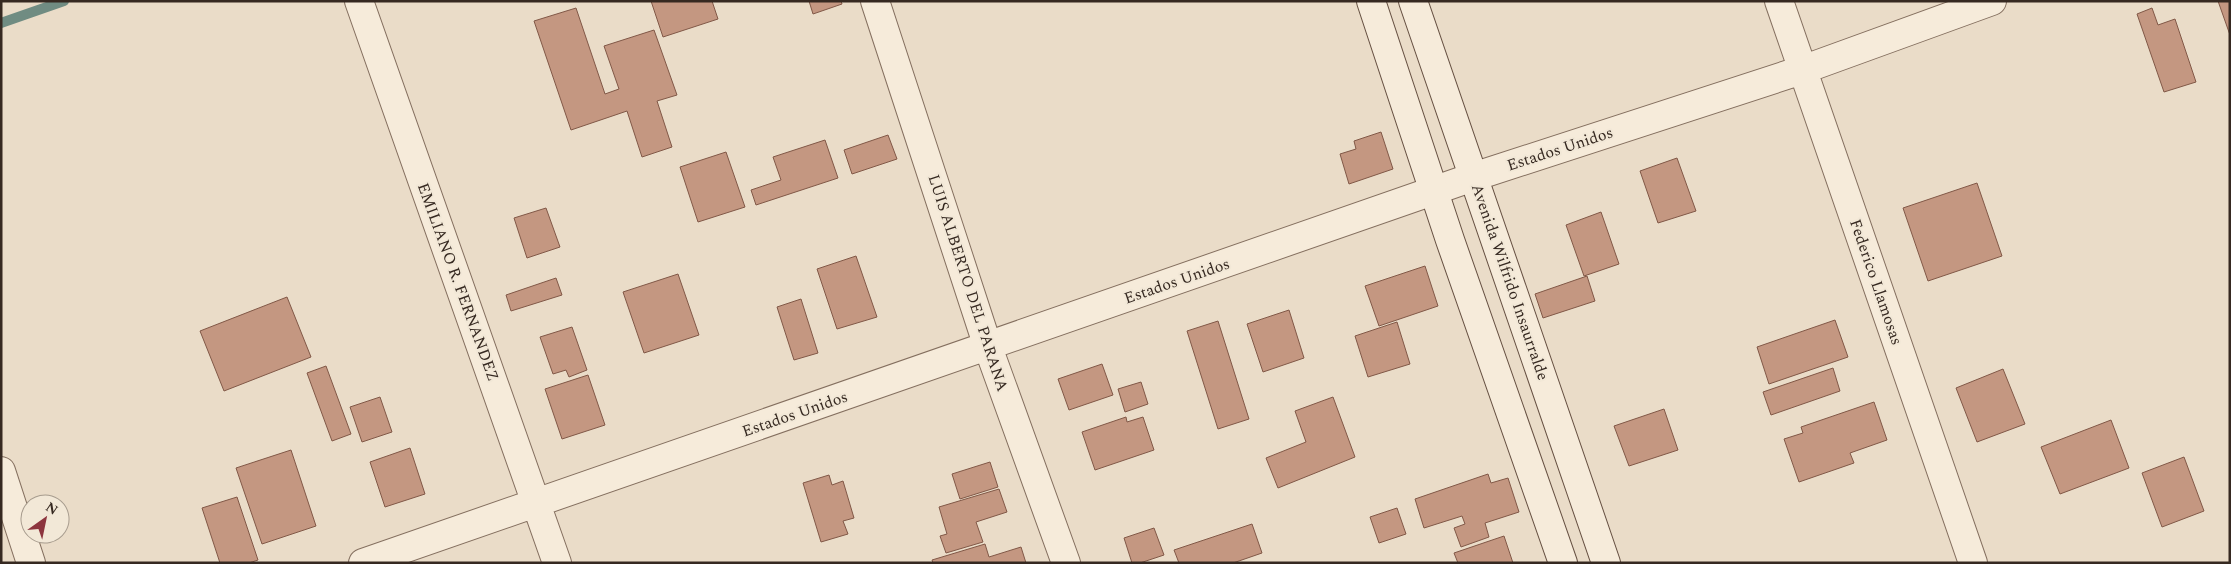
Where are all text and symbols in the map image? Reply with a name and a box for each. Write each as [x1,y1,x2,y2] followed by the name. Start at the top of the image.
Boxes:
[1504,121,1616,177] street label: Estados Unidos
[921,171,1015,395] street label: LUIS ALBERTO DEL PARANA
[411,179,505,385] street label: EMILIANO R. FERNANDEZ
[1465,180,1555,384] street label: Avenida Wilfrido Insaurralde
[1843,216,1909,348] street label: Federico Llamosas
[1121,252,1233,310] street label: Estados Unidos
[739,385,851,443] street label: Estados Unidos
[20,494,70,544] north arrow
[41,497,62,520] text: N

